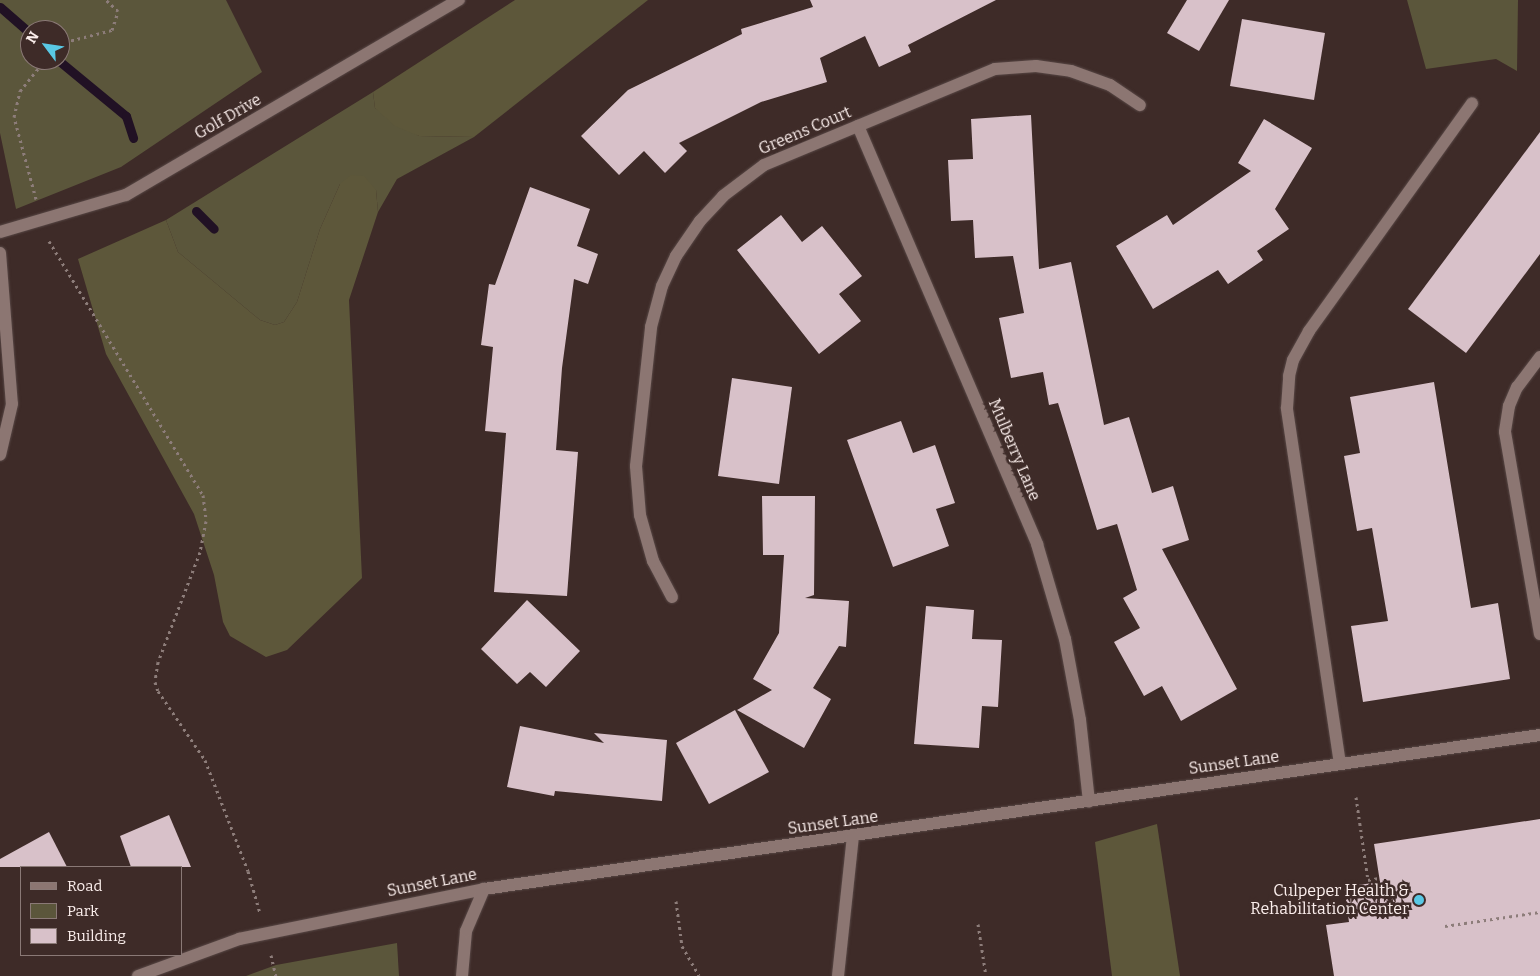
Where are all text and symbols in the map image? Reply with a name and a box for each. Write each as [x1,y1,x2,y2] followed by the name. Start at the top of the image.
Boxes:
[20,20,70,70] north arrow
[23,29,43,47] text: N
[191,90,265,144] street label: Golf Drive
[756,103,854,159] street label: Greens Court
[984,396,1044,504] street label: Mulberry Lane
[1188,747,1280,779] street label: Sunset Lane
[787,807,879,839] street label: Sunset Lane
[385,865,479,901] street label: Sunset Lane
[20,866,182,956] legend
[67,877,102,895] text: Road
[1250,881,1409,919] place label: Culpeper Health & Rehabilitation Center
[1413,894,1425,906] marker: Culpeper Health & Rehabilitation Center
[67,902,99,920] text: Park
[67,927,126,945] text: Building

